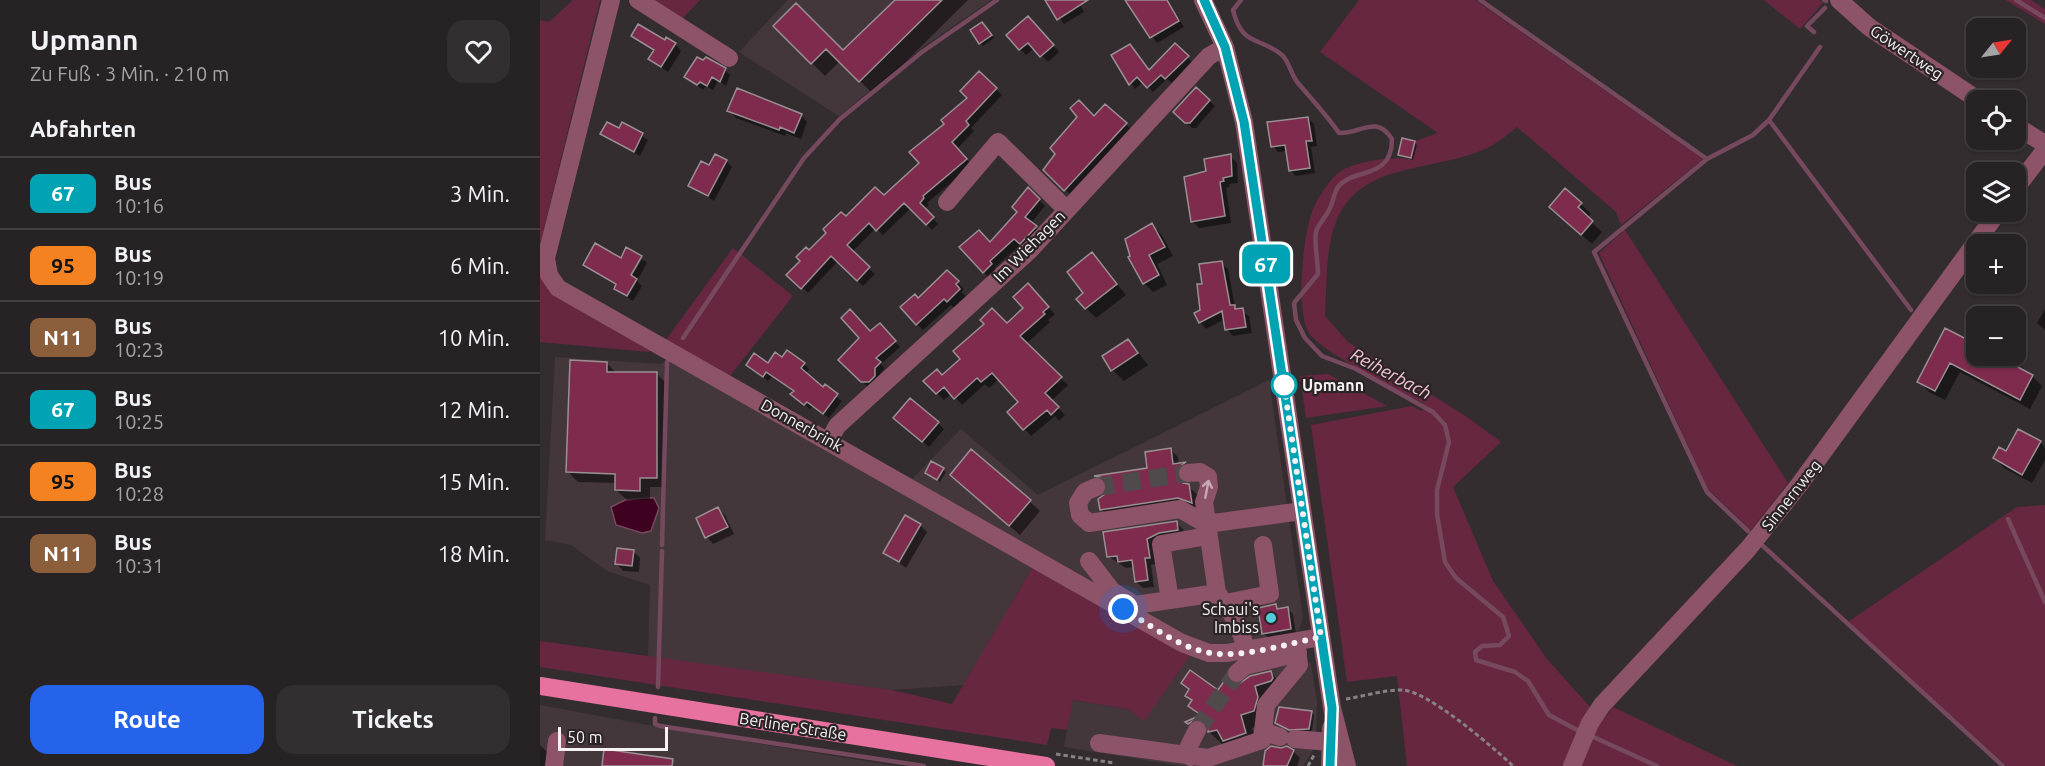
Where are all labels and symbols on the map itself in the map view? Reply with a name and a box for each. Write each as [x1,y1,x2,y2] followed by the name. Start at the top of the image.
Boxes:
[1966,18,2026,78] north arrow
[1867,21,1947,83] street label: Göwertweg
[989,206,1069,286] street label: Im Wiehagen
[1239,244,1293,284] line badge: 67
[1348,344,1435,403] water label: Reiherbach
[1271,372,1297,398] marker: Upmann
[1302,376,1364,394] place label: Upmann
[758,395,846,455] street label: Donnerbrink
[1758,456,1824,534] street label: Sinnernweg
[1202,480,1213,499] one-way arrow
[1108,594,1138,624] your location
[1202,600,1259,636] place label: Schaui's Imbiss
[1264,611,1278,625] marker: Schaui's Imbiss
[738,709,848,743] street label: Berliner Straße
[558,724,668,752] scale bar

